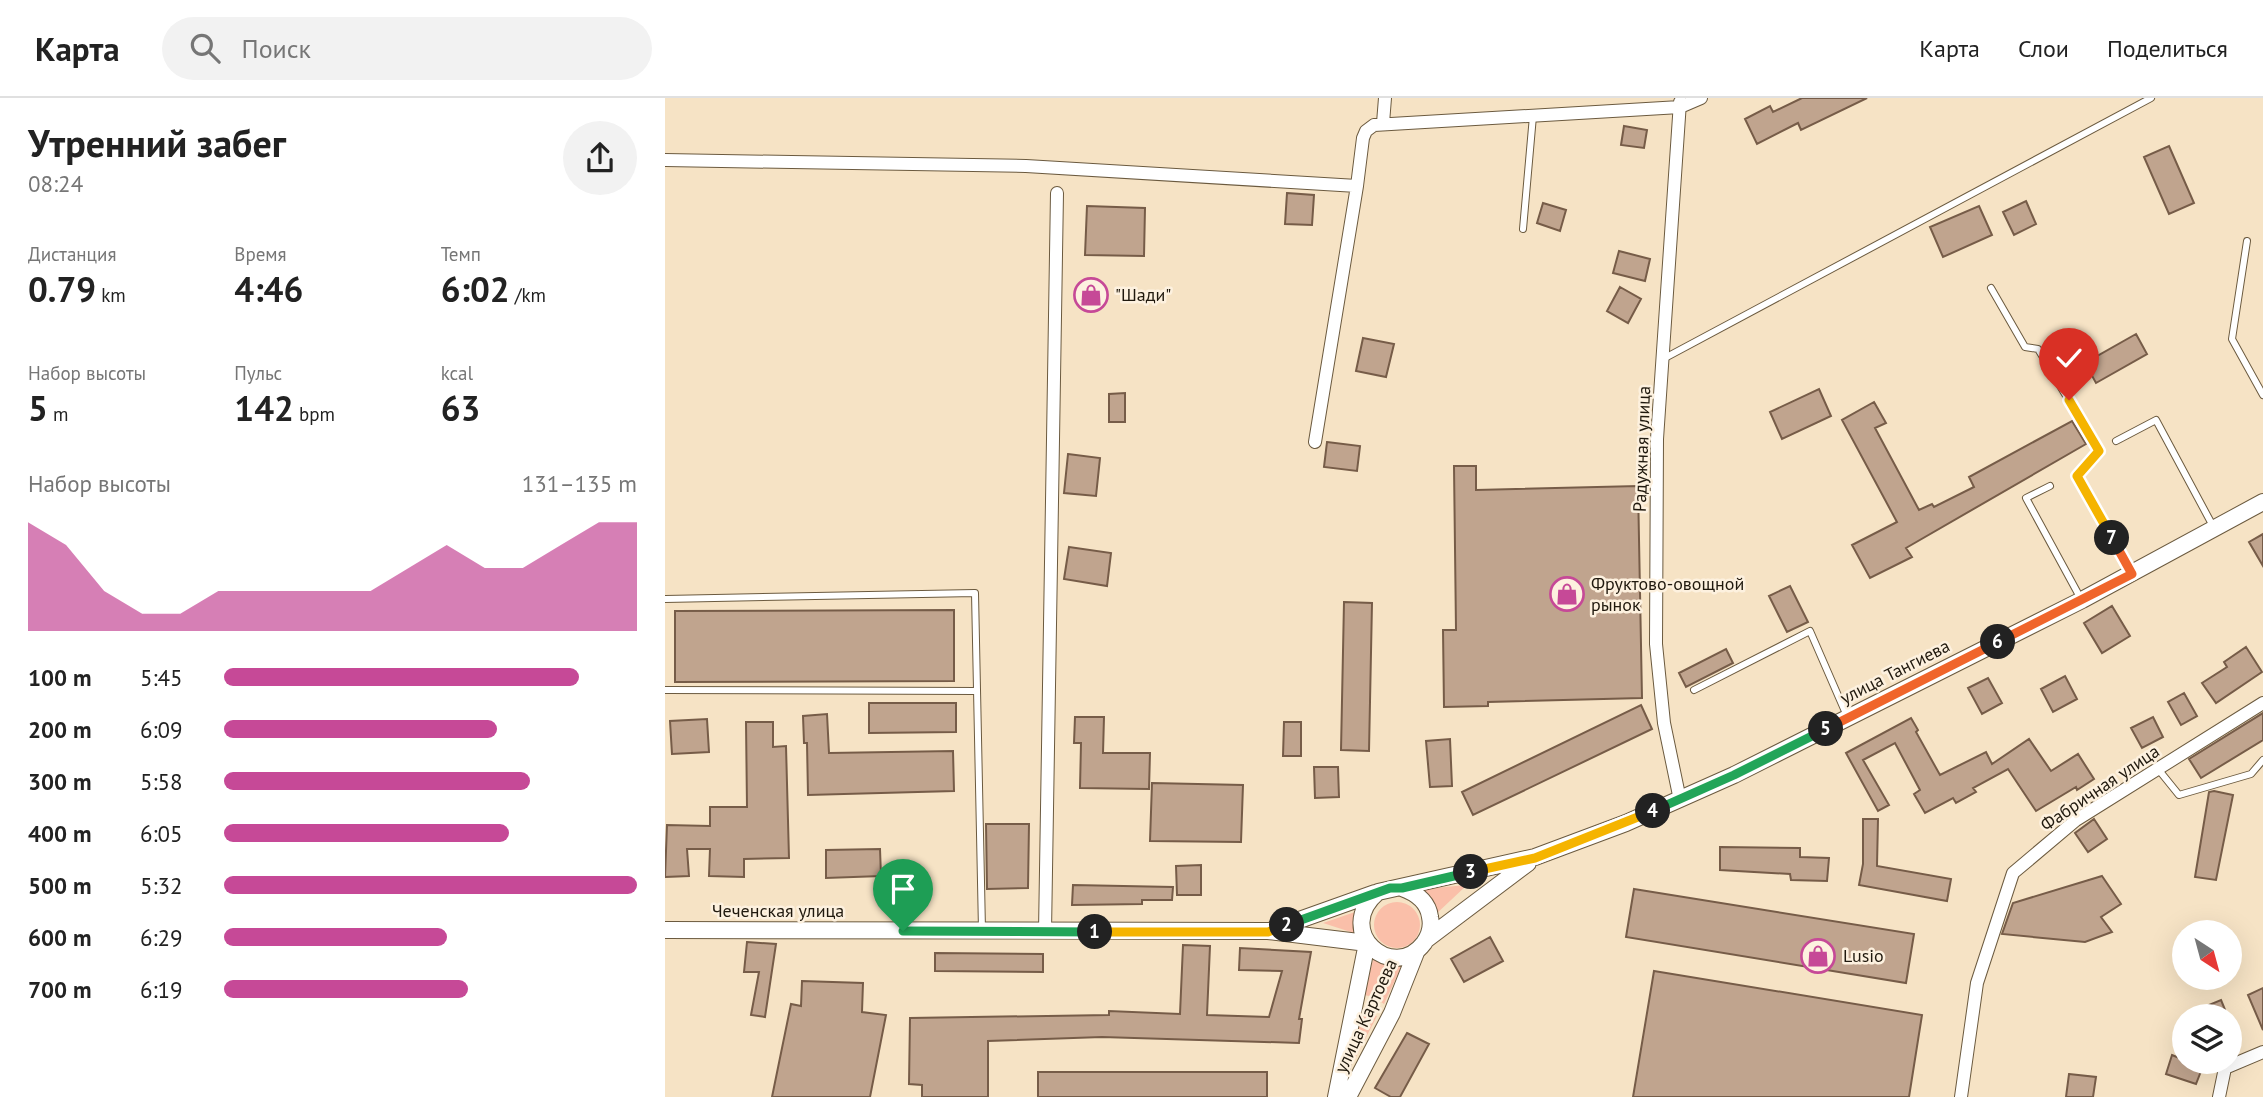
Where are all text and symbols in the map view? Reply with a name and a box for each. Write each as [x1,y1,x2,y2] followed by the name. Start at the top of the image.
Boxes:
[162,17,652,80] search box
[35,27,120,70] text: Карта
[186,29,224,67] icon: search
[242,32,311,65] text: Поиск
[1919,33,1980,64] text: Карта
[2018,33,2069,64] text: Слои
[2107,33,2228,64] text: Поделиться
[28,118,286,167] text: Утренний забег
[563,121,637,195] button: share
[28,169,83,198] text: 08:24
[28,242,116,266] text: Дистанция
[234,242,287,266] text: Время
[441,242,481,266] text: Темп
[28,266,96,312] text: 0.79
[234,266,303,312] text: 4:46
[441,266,510,312] text: 6:02
[1072,276,1110,314] shop icon: "Шади"
[96,283,126,307] text: km
[510,283,546,307] text: /km
[1115,283,1171,306] place label: "Шади"
[2039,328,2099,400] pin
[2050,339,2088,377] icon: check
[28,361,146,385] text: Набор высоты
[234,361,282,385] text: Пульс
[441,361,473,385] text: kcal
[28,385,48,431] text: 5
[234,385,294,431] text: 142
[441,385,480,431] text: 63
[1628,386,1655,512] street label: Радужная улица
[48,402,68,426] text: m
[294,402,335,426] text: bpm
[28,469,171,498] text: Набор высоты
[522,469,637,498] text: 131–135 m
[2095,520,2129,556] pin: 7
[2106,525,2117,549] text: 7
[1591,572,1744,616] place label: Фруктово-овощной рынок
[1548,575,1586,613] shop icon: Фруктово-овощной рынок
[1981,624,2015,660] pin: 6
[1992,629,2003,653] text: 6
[1836,634,1954,709] street label: улица Тангиева
[28,663,91,692] text: 100 m
[140,663,183,692] text: 5:45
[1809,712,1843,746] pin: 5
[28,715,91,744] text: 200 m
[140,715,183,744] text: 6:09
[1820,716,1831,740] text: 5
[2036,739,2164,836] street label: Фабричная улица
[28,767,91,796] text: 300 m
[140,767,183,796] text: 5:58
[1635,794,1671,828] pin: 4
[1647,798,1658,822] text: 4
[28,819,91,848] text: 400 m
[140,819,183,848] text: 6:05
[1453,854,1489,890] pin: 3
[873,859,933,931] pin
[1465,859,1476,883] text: 3
[884,870,922,908] icon: arrive
[28,871,91,900] text: 500 m
[140,871,183,900] text: 5:32
[712,899,844,922] street label: Чеченская улица
[1269,908,1305,942] pin: 2
[1281,912,1292,936] text: 2
[1077,914,1113,950] pin: 1
[1089,919,1100,943] text: 1
[2172,920,2242,990] north arrow
[2172,920,2242,1074] map controls
[28,923,91,952] text: 600 m
[140,923,183,952] text: 6:29
[1799,937,1837,975] shop icon: Lusio
[1843,944,1884,967] place label: Lusio
[1329,955,1402,1077] street label: улица Картоева
[28,975,91,1004] text: 700 m
[140,975,183,1004] text: 6:19
[2172,1004,2242,1074] button: layers

